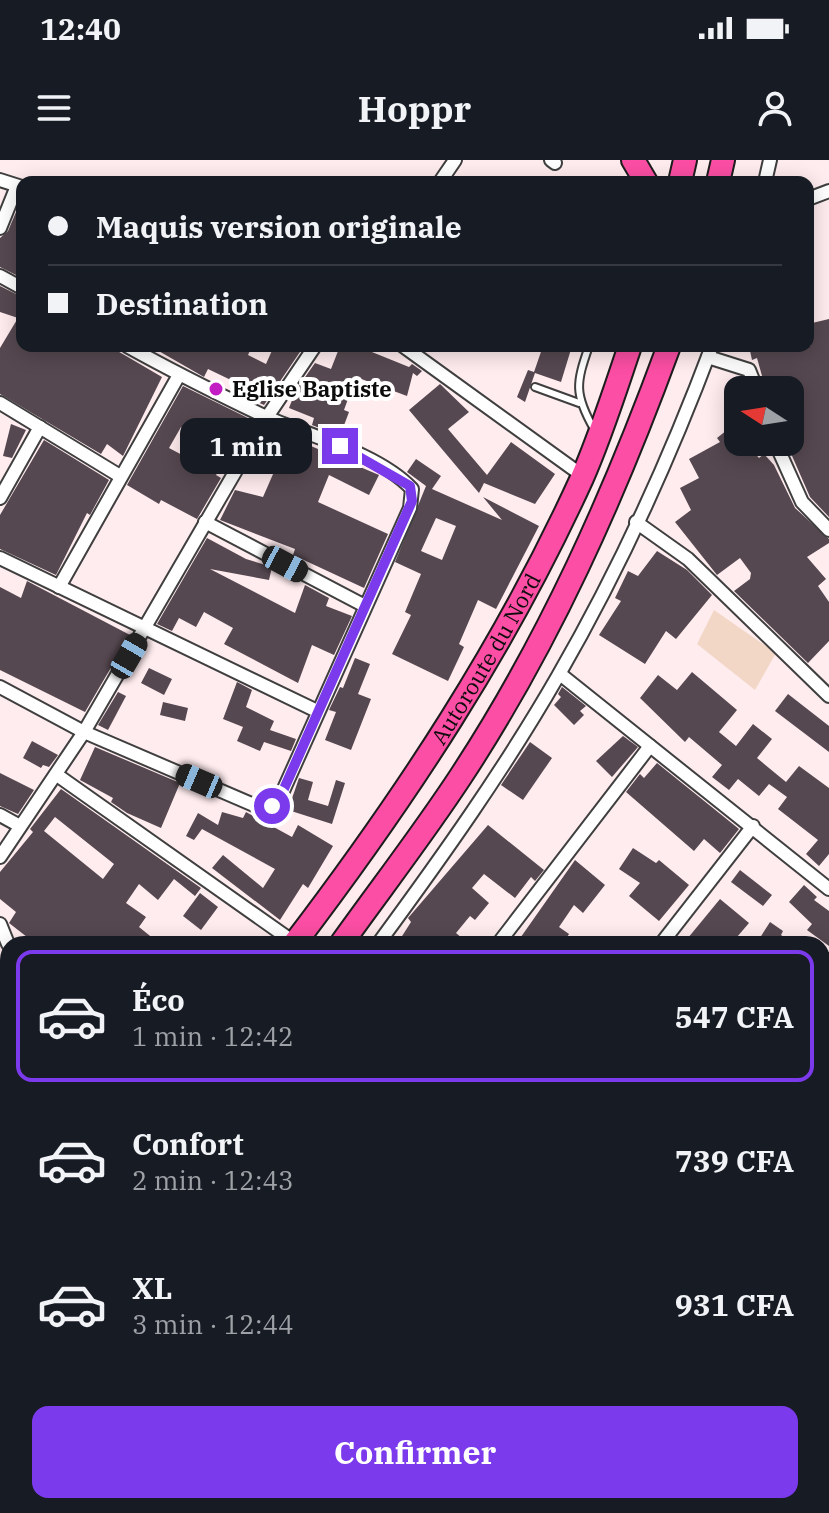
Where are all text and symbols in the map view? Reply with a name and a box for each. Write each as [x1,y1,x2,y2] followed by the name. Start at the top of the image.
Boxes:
[40,9,121,48] text: 12:40
[358,85,471,132] text: Hoppr
[32,86,76,130] icon: menu
[753,86,797,130] icon: person
[96,207,462,246] text: Maquis version originale
[96,284,268,323] text: Destination
[232,374,392,403] place label: Eglise Baptiste
[724,376,804,456] north arrow
[724,376,804,456] map controls
[207,380,225,398] marker: Eglise Baptiste
[180,418,312,474] callout: 1 min
[322,428,358,464] route end
[210,429,282,463] text: 1 min
[258,542,312,586] car
[424,568,547,750] street label: Autoroute du Nord
[107,629,151,683] car
[172,761,226,801] car
[254,788,290,824] route start
[36,980,108,1052] icon: car
[132,980,185,1019] text: Éco
[675,997,794,1036] text: 547 CFA
[132,1019,294,1053] text: 1 min · 12:42
[36,1124,108,1196] icon: car
[132,1124,244,1163] text: Confort
[675,1141,794,1180] text: 739 CFA
[132,1163,294,1197] text: 2 min · 12:43
[36,1268,108,1340] icon: car
[132,1268,172,1307] text: XL
[675,1285,794,1324] text: 931 CFA
[132,1307,294,1341] text: 3 min · 12:44
[32,1406,798,1498] button: Confirmer

